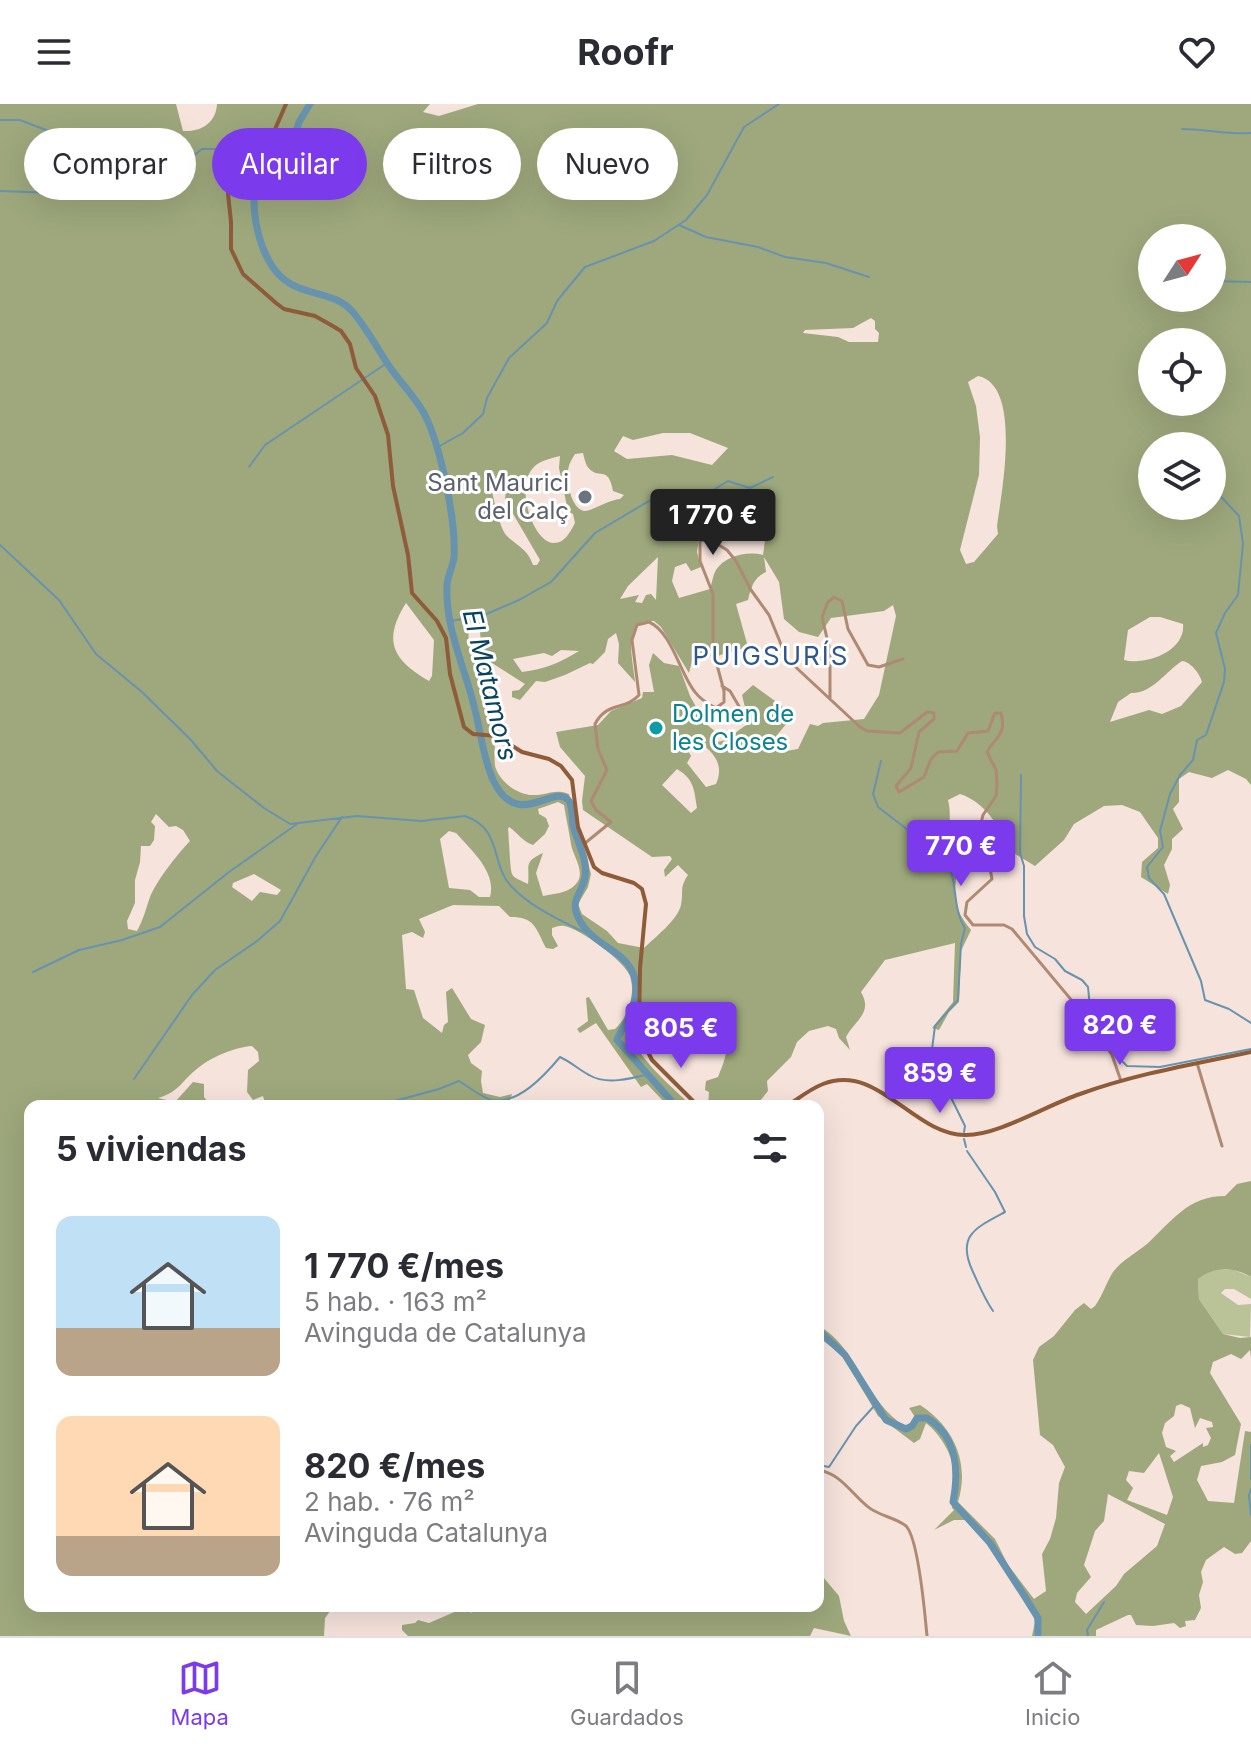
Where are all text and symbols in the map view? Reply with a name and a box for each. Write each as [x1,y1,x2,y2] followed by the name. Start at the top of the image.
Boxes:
[32,30,76,74] icon: menu
[577,30,674,74] text: Roofr
[1175,30,1219,74] icon: heart
[24,128,196,200] chip: Comprar
[212,128,367,200] chip: Alquilar
[383,128,521,200] chip: Filtros
[537,128,678,200] chip: Nuevo
[1138,224,1226,312] north arrow
[1138,224,1226,520] map controls
[1138,328,1226,416] button: locate
[1138,432,1226,520] button: layers
[427,468,569,525] place label: Sant Maurici del Calç
[576,488,594,506] marker: Sant Maurici del Calç
[639,489,787,557] pin: 1 770 €
[668,499,758,530] text: 1 770 €
[457,606,524,764] water label: El Matamors
[693,640,849,671] district label: PUIGSURÍS
[672,699,794,756] place label: Dolmen de les Closes
[647,719,665,737] marker: Dolmen de les Closes
[905,820,1017,888] pin: 770 €
[925,830,997,861] text: 770 €
[1064,999,1176,1067] pin: 820 €
[625,1002,737,1070] pin: 805 €
[1083,1009,1157,1040] text: 820 €
[643,1012,719,1043] text: 805 €
[884,1047,996,1115] pin: 859 €
[903,1057,977,1088] text: 859 €
[748,1126,792,1170] icon: filters
[56,1128,247,1169] text: 5 viviendas
[304,1245,504,1286] text: 1 770 €/mes
[120,1248,216,1344] icon: home
[304,1286,487,1317] text: 5 hab. · 163 m²
[304,1317,587,1348] text: Avinguda de Catalunya
[304,1445,485,1486] text: 820 €/mes
[120,1448,216,1544] icon: home
[304,1486,475,1517] text: 2 hab. · 76 m²
[304,1517,548,1548] text: Avinguda Catalunya
[171,1656,229,1730] tab: Mapa
[570,1656,684,1730] tab: Guardados
[1025,1656,1080,1730] tab: Inicio

